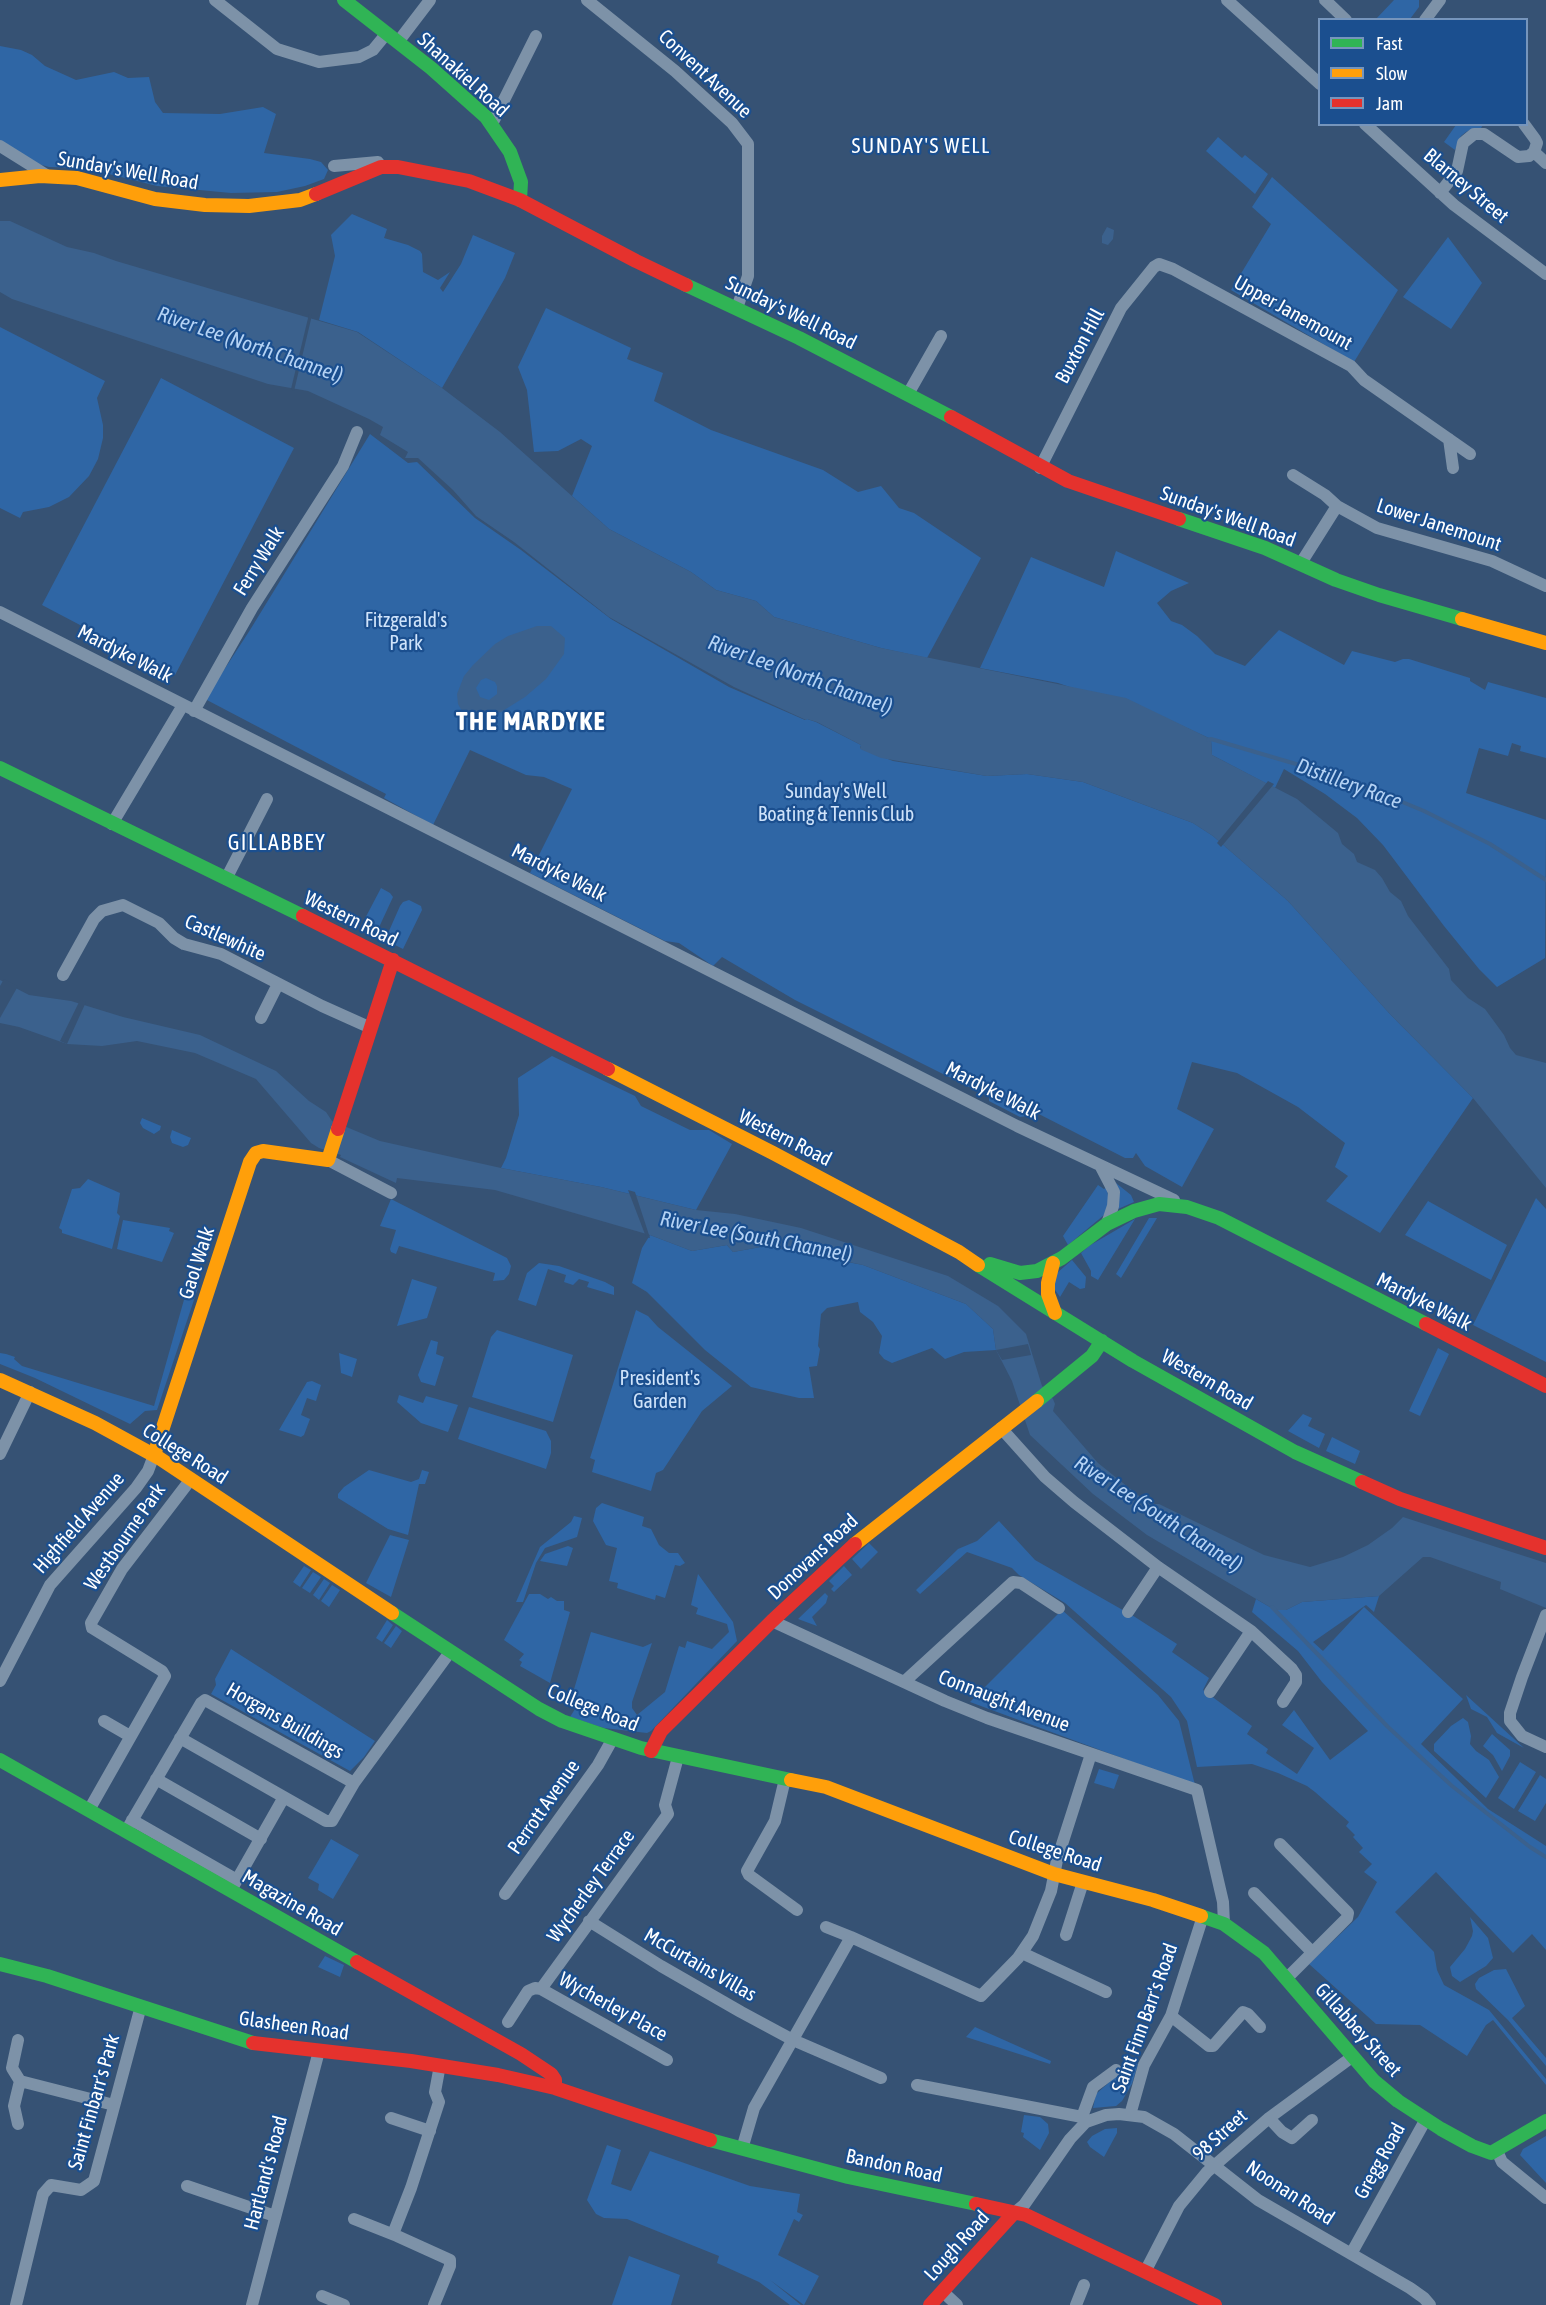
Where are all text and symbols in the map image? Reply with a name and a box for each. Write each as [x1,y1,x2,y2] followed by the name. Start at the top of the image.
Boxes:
[1318,18,1528,126] legend
[653,25,757,123] street label: Convent Avenue
[412,28,514,122] street label: Shanakiel Road
[1376,33,1403,54] text: Fast
[1376,63,1407,84] text: Slow
[1376,93,1403,114] text: Jam
[851,133,991,159] district label: SUNDAY'S WELL
[1419,144,1513,228] street label: Blarney Street
[56,147,200,195] street label: Sunday's Well Road
[722,271,860,355] street label: Sunday's Well Road
[1230,271,1356,355] street label: Upper Janemount
[154,301,346,389] water label: River Lee (North Channel)
[1050,304,1110,388] street label: Buxton Hill
[1157,481,1299,553] street label: Sunday's Well Road
[1374,494,1504,556] street label: Lower Janemount
[228,522,290,600] street label: Ferry Walk
[365,609,447,656] park label: Fitzgerald's Park
[73,620,177,688] street label: Mardyke Walk
[704,630,896,720] water label: River Lee (North Channel)
[456,706,606,738] district label: THE MARDYKE
[1293,753,1405,815] water label: Distillery Race
[758,780,914,827] park label: Sunday's Well Boating & Tennis Club
[228,830,326,856] district label: GILLABBEY
[507,839,611,907] street label: Mardyke Walk
[300,886,402,952] street label: Western Road
[181,910,269,966] street label: Castlewhite
[941,1057,1045,1125] street label: Mardyke Walk
[734,1104,836,1172] street label: Western Road
[658,1206,854,1268] water label: River Lee (South Channel)
[174,1224,220,1302] street label: Gaol Walk
[1372,1268,1476,1336] street label: Mardyke Walk
[1157,1344,1257,1416] street label: Western Road
[620,1367,700,1414] park label: President's Garden
[138,1418,232,1490] street label: College Road
[1069,1450,1247,1578] water label: River Lee (South Channel)
[28,1467,130,1579] street label: Highfield Avenue
[79,1479,171,1595] street label: Westbourne Park
[763,1509,863,1605] street label: Donovans Road
[935,1665,1073,1737] street label: Connaught Avenue
[222,1678,348,1764] street label: Horgans Buildings
[544,1679,642,1737] street label: College Road
[503,1755,585,1859] street label: Perrott Avenue
[542,1825,640,1947] street label: Wycherley Terrace
[1006,1825,1104,1877] street label: College Road
[238,1865,346,1941] street label: Magazine Road
[640,1923,760,2007] street label: McCurtains Villas
[1107,1940,1183,2096] street label: Saint Finn Barr's Road
[555,1967,671,2047] street label: Wycherley Place
[1310,1978,1406,2082] street label: Gillabbey Street
[238,2006,350,2046] street label: Glasheen Road
[63,2031,125,2173] street label: Saint Finbarr's Park
[1188,2104,1252,2166] street label: 98 Street
[239,2113,293,2233] street label: Hartland's Road
[1349,2119,1411,2203] street label: Gregg Road
[844,2144,944,2188] street label: Bandon Road
[1241,2156,1339,2230] street label: Noonan Road
[919,2206,995,2286] street label: Lough Road

